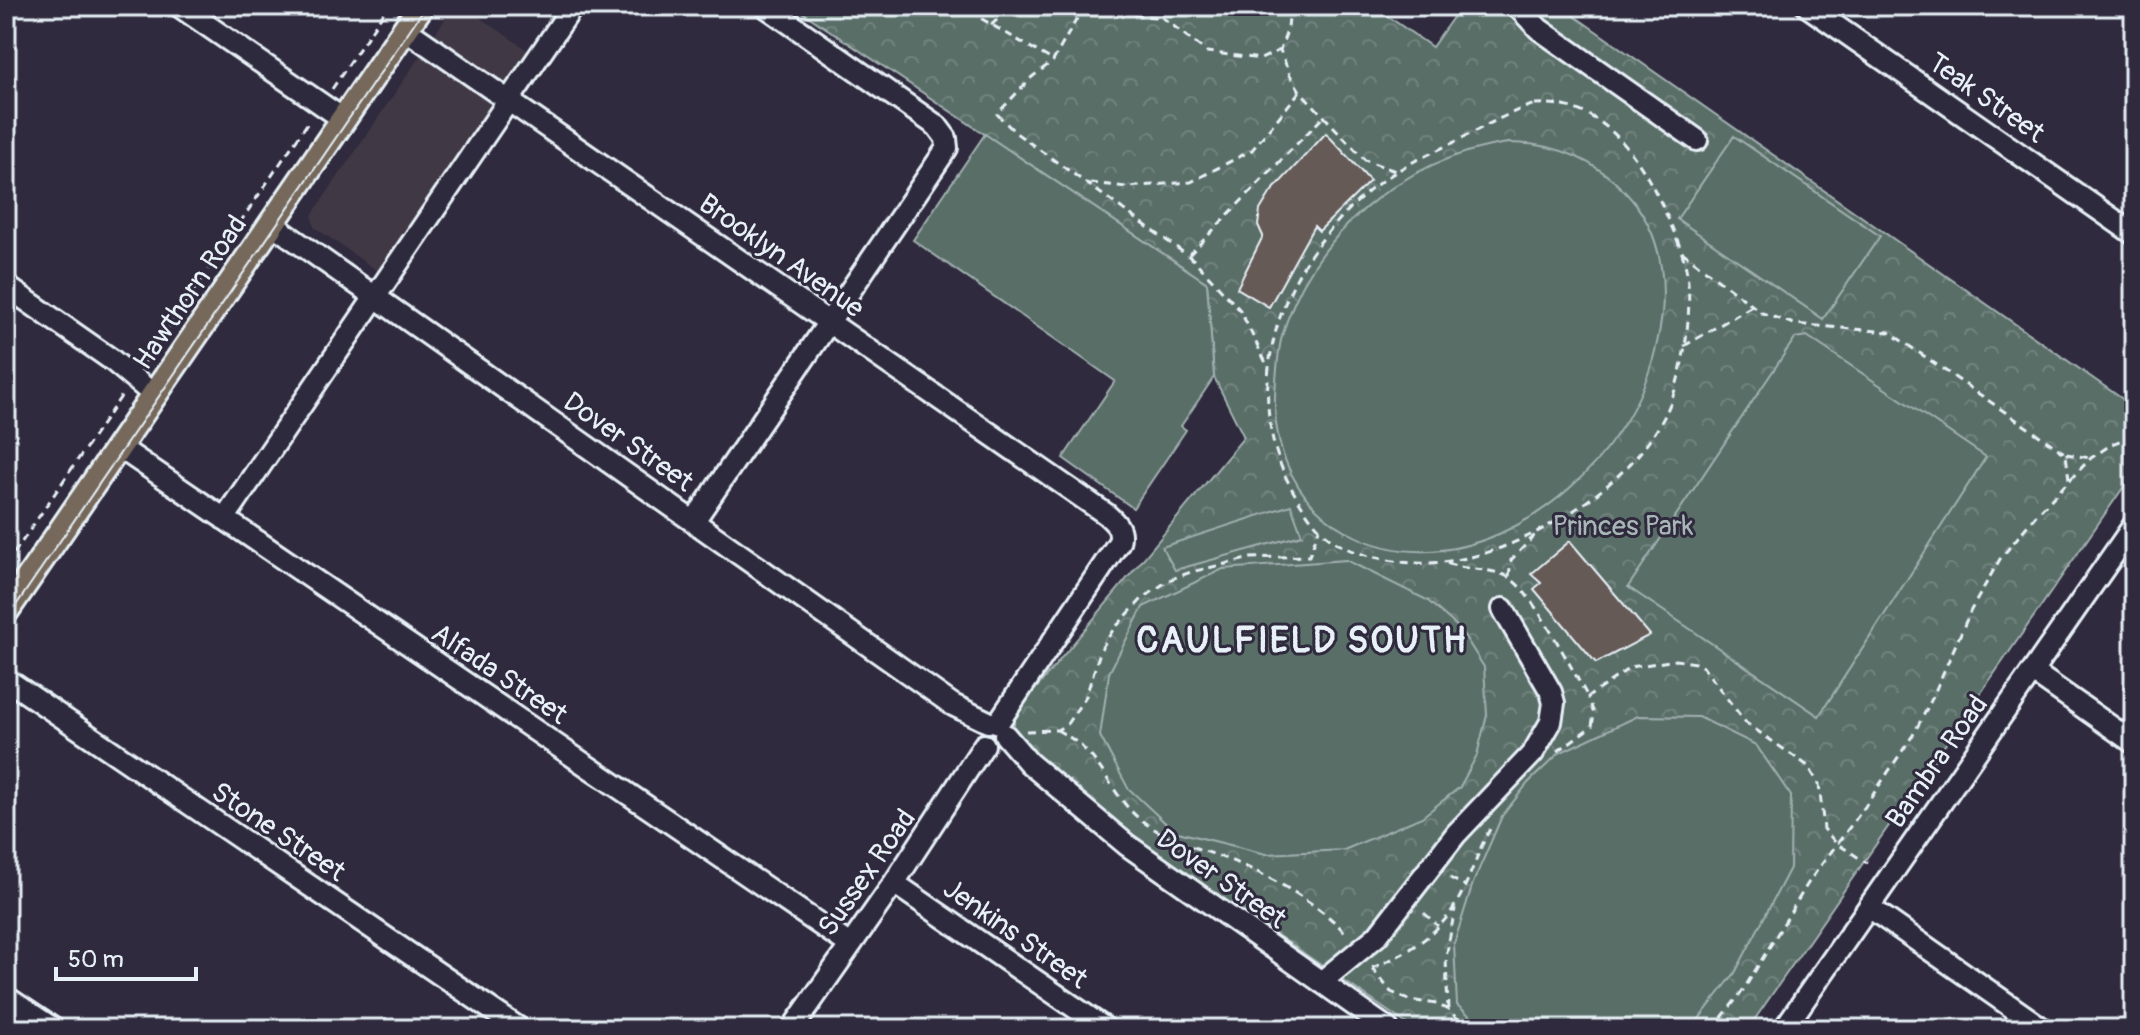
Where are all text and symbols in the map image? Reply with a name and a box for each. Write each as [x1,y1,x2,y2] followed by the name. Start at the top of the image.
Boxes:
[1921,45,2052,152] street label: Teak Street
[692,186,871,326] street label: Brooklyn Avenue
[126,209,255,377] street label: Hawthorn Road
[556,385,701,500] street label: Dover Street
[1552,509,1694,544] park label: Princes Park
[424,616,575,733] street label: Alfada Street
[1136,618,1468,663] district label: CAULFIELD SOUTH
[1879,689,1996,835] street label: Bambra Road
[205,775,352,890] street label: Stone Street
[811,802,924,943] street label: Sussex Road
[1149,822,1294,937] street label: Dover Street
[936,872,1095,997] street label: Jenkins Street
[56,931,196,981] scale bar
[68,945,124,974] text: 50 m

